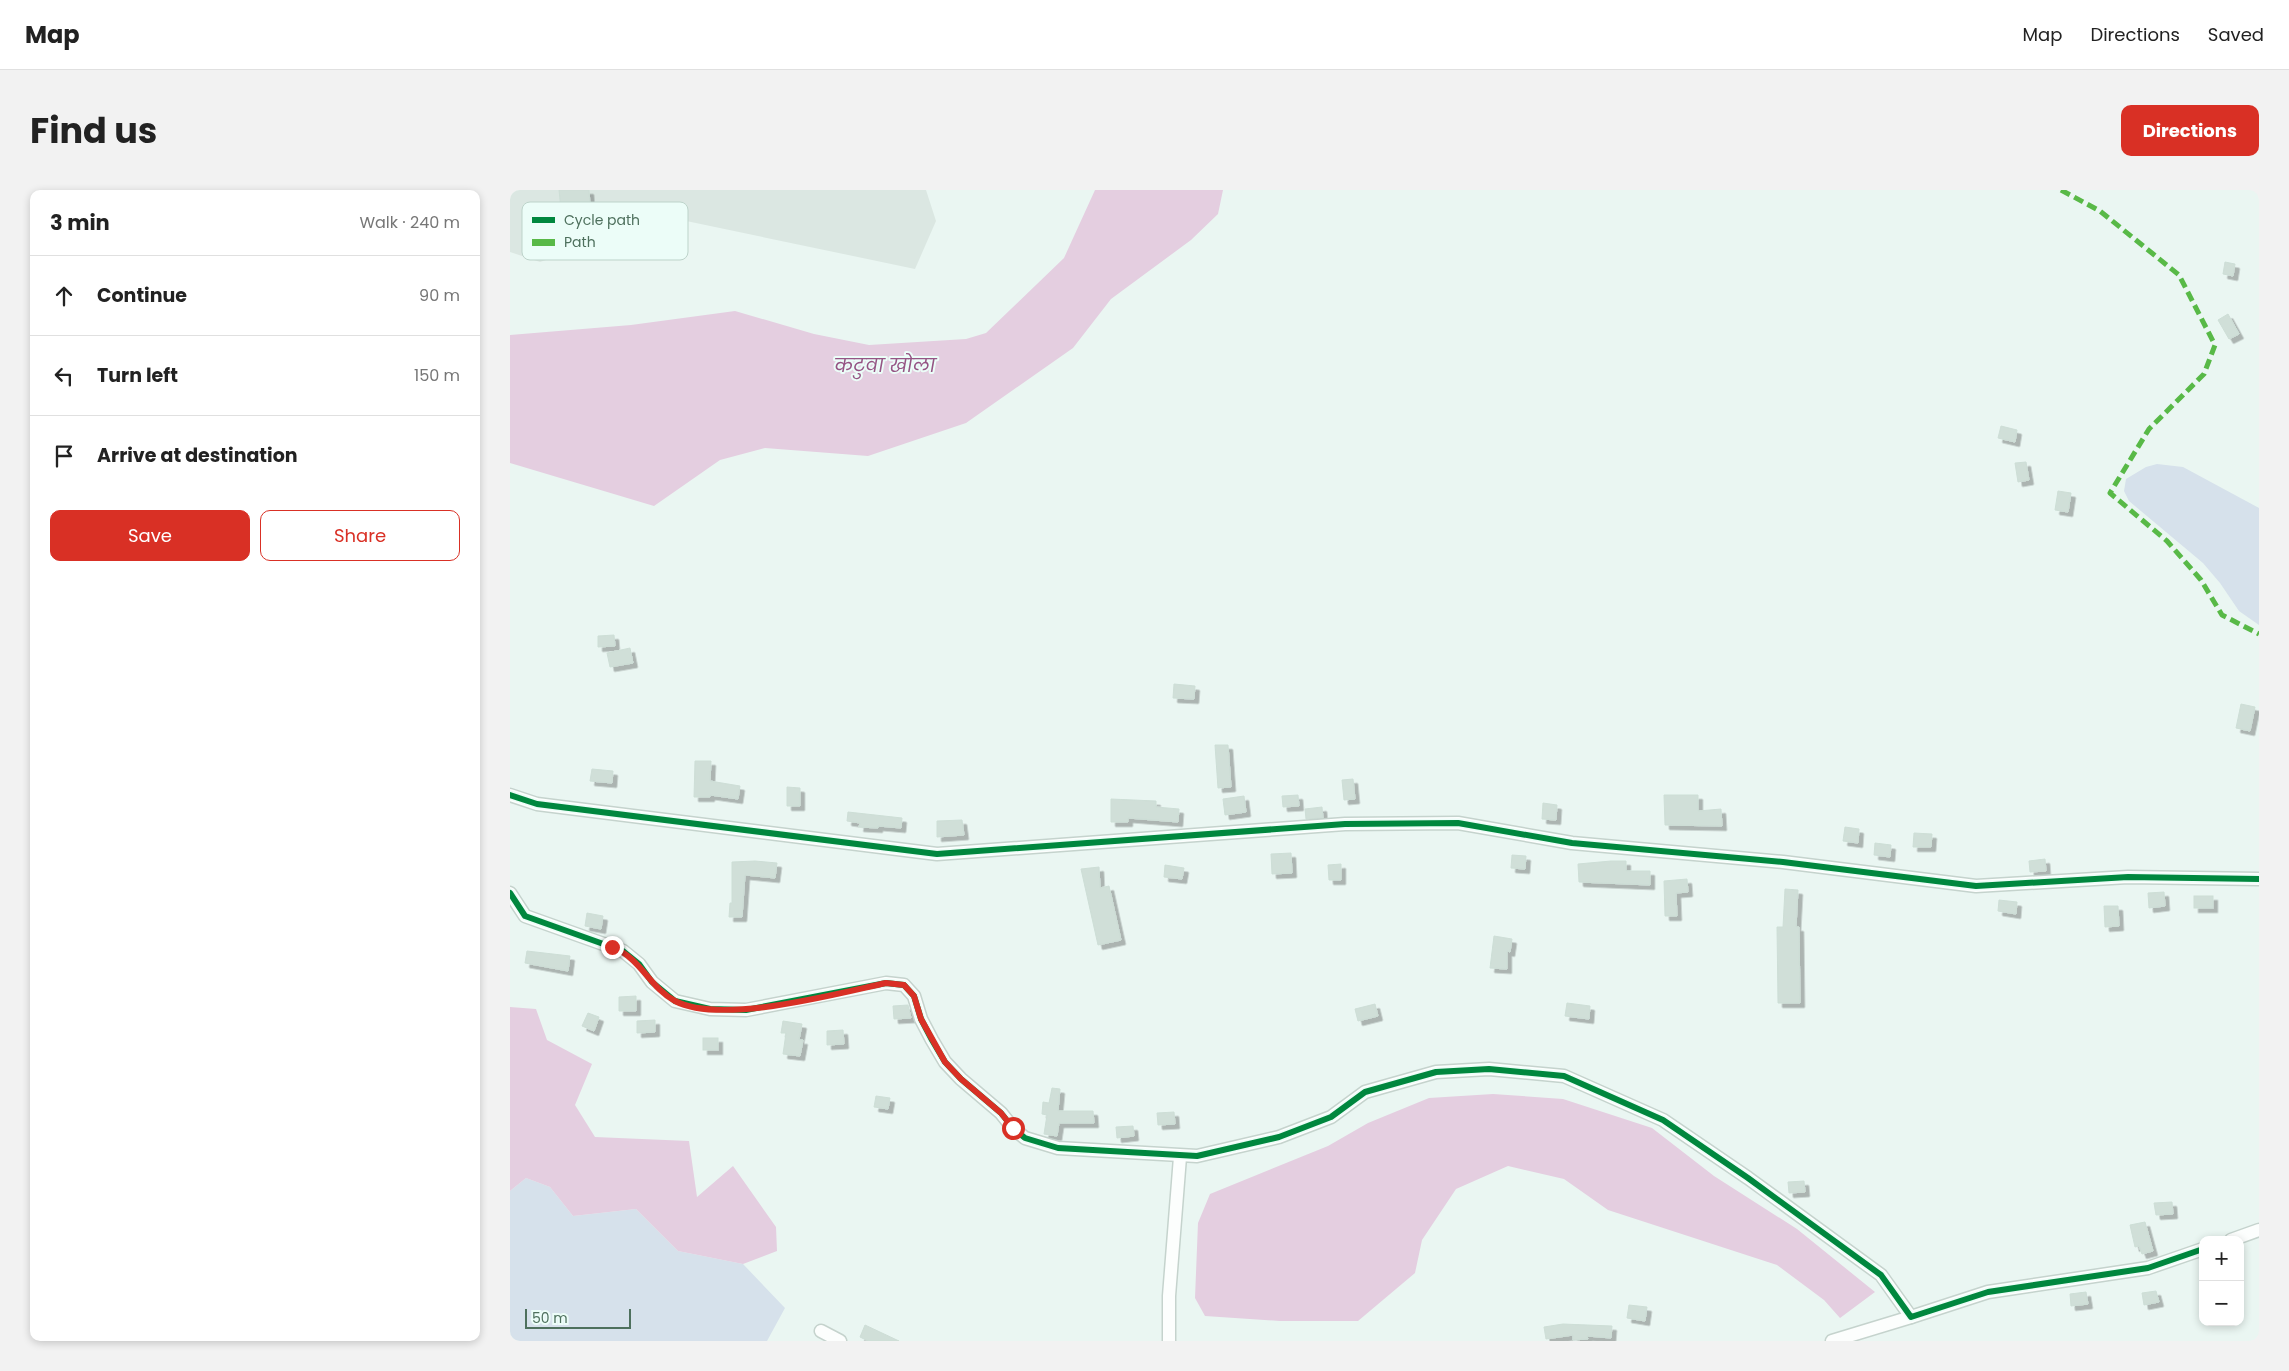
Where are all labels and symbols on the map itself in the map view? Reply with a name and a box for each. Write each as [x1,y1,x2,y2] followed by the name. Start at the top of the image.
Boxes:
[522,202,688,260] legend
[564,210,640,230] text: Cycle path
[564,232,596,252] text: Path
[834,352,938,380] water label: कटुवा खोला
[601,936,624,959] route end
[1002,1117,1025,1140] route start
[525,1306,631,1329] scale bar

